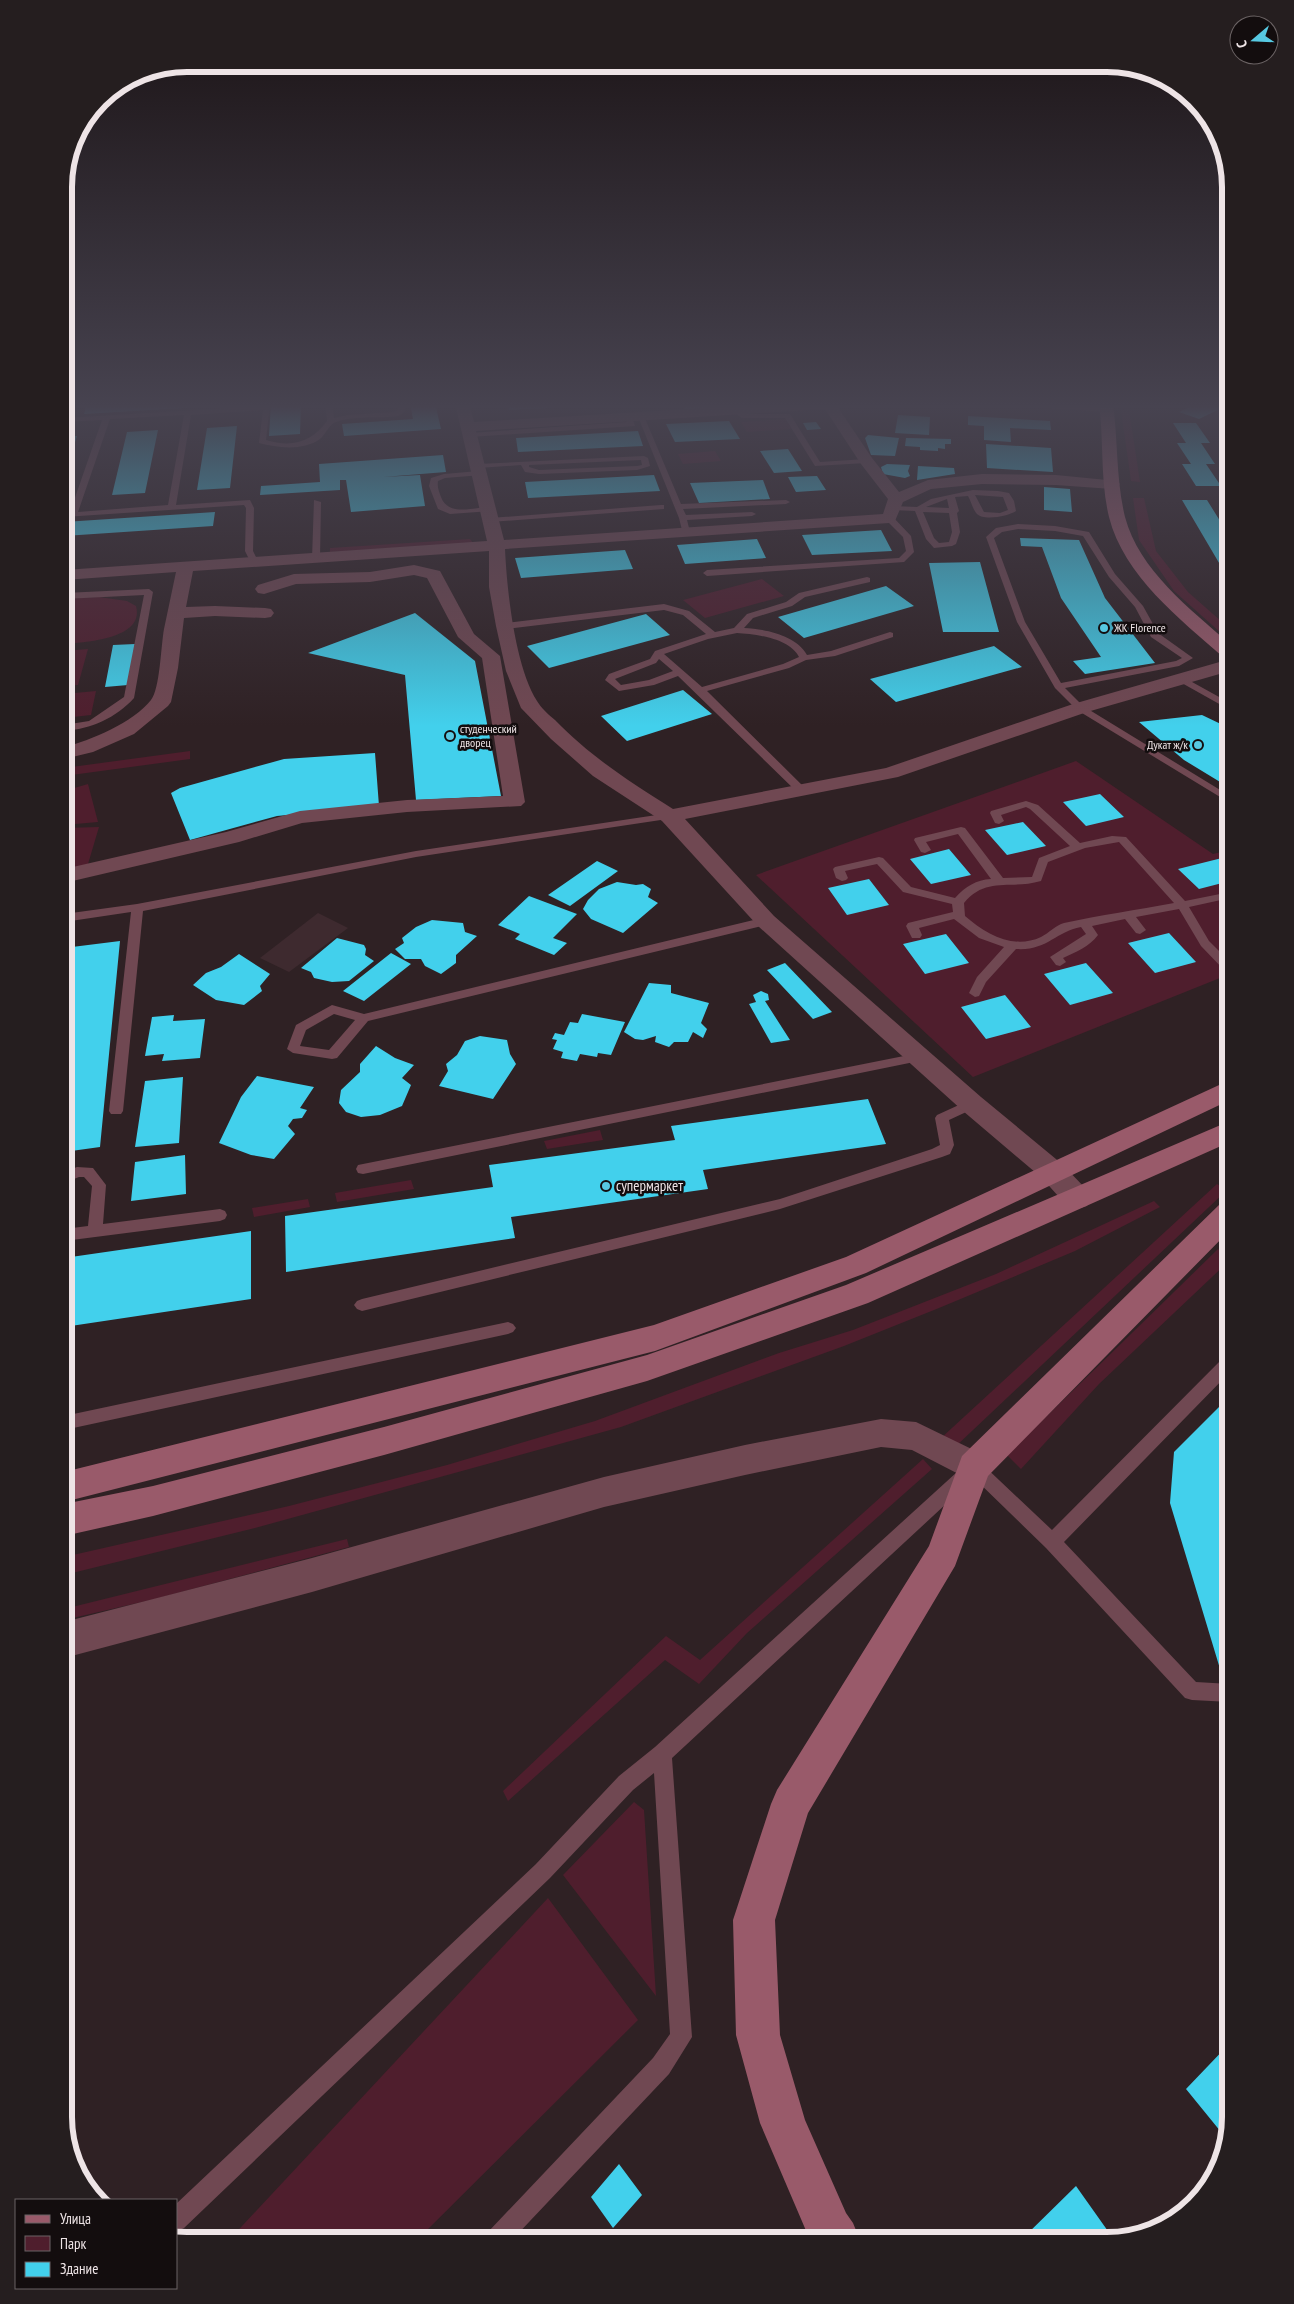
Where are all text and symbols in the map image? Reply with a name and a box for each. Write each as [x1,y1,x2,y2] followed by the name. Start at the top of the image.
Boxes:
[1229,15,1279,65] north arrow
[1232,38,1251,50] text: С
[1113,620,1166,635] place label: ЖК Florence
[1098,622,1110,634] marker: ЖК Florence
[460,721,517,750] place label: студенческий дворец
[444,730,456,742] marker: студенческий дворец
[1147,737,1188,752] place label: Дукат ж/к
[1192,739,1204,751] marker: Дукат ж/к
[616,1176,683,1195] place label: супермаркет
[600,1180,612,1192] marker: супермаркет
[15,2199,178,2289] legend
[60,2209,91,2228] text: Улица
[60,2234,86,2253] text: Парк
[60,2259,98,2278] text: Здание

